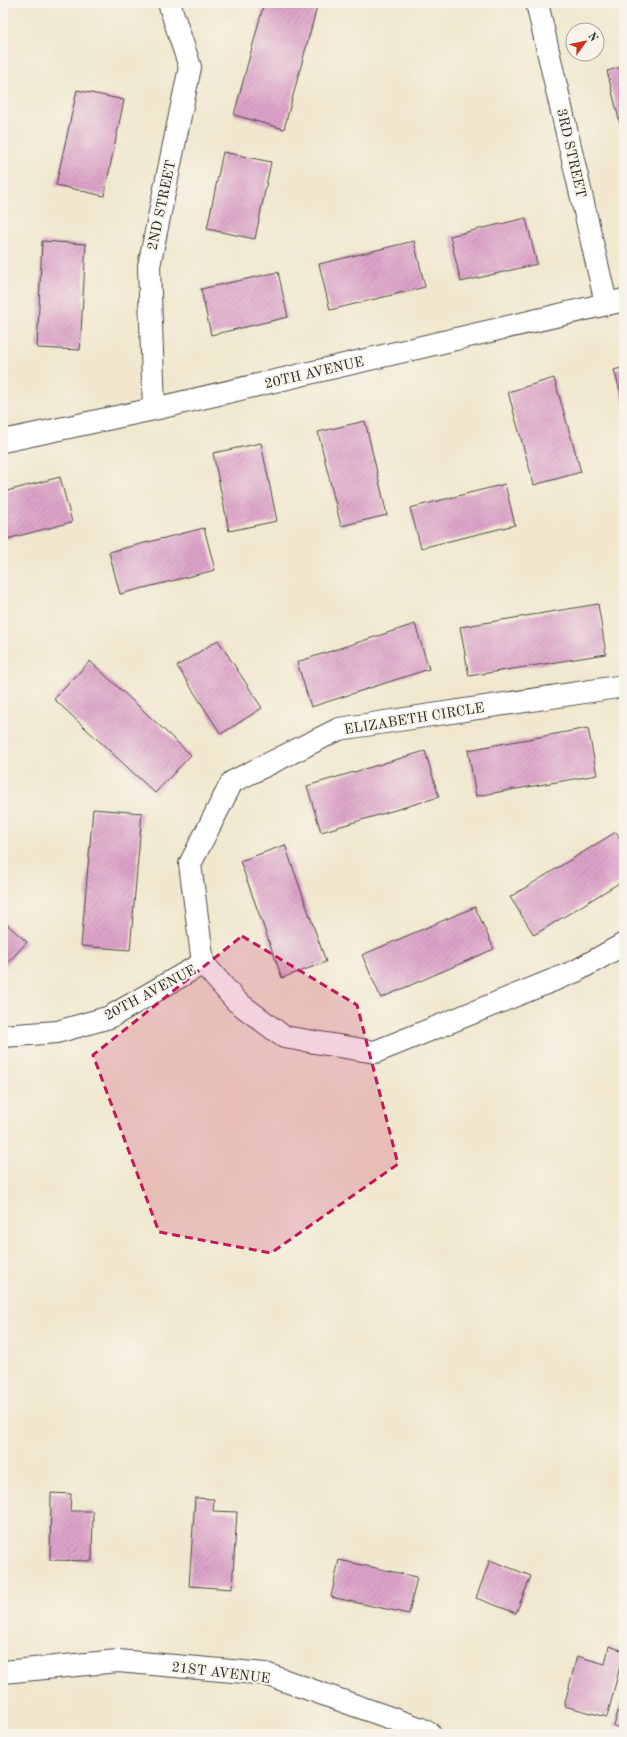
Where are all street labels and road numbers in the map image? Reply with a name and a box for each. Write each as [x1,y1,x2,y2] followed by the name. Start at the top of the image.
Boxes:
[554,107,588,199] street label: 3RD STREET
[146,159,178,252] street label: 2ND STREET
[263,355,365,391] street label: 20TH AVENUE
[343,701,485,737] street label: ELIZABETH CIRCLE
[102,963,199,1023] street label: 20TH AVENUE
[171,1660,271,1686] street label: 21ST AVENUE

